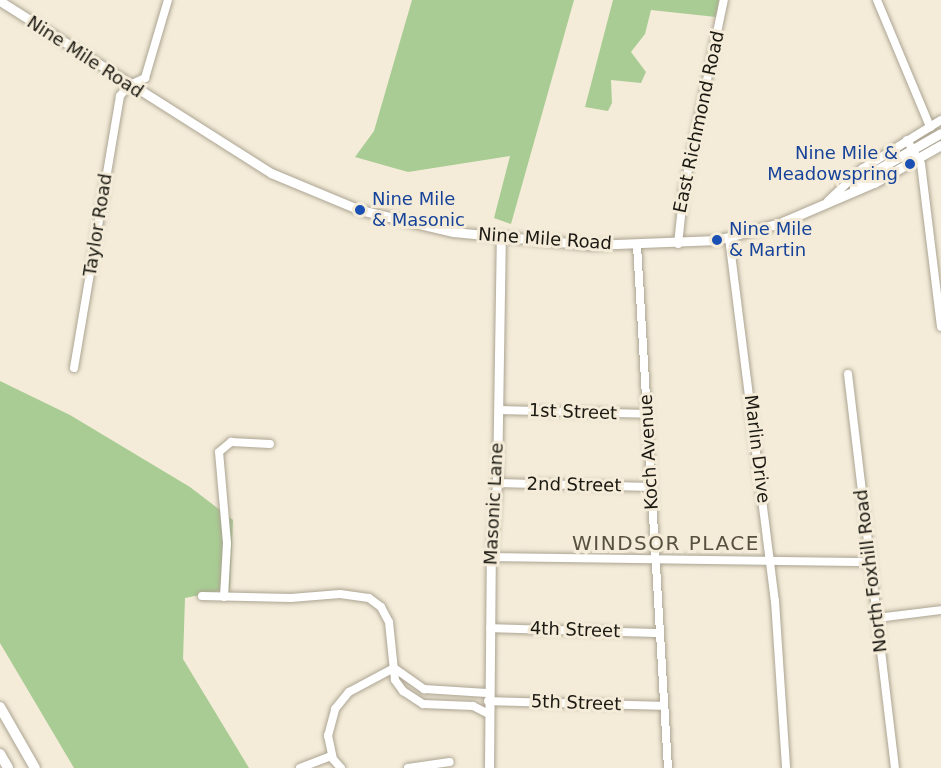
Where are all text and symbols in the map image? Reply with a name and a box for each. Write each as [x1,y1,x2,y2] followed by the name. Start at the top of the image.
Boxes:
[23,11,147,103] street label: Nine Mile Road
[669,29,729,215] street label: East Richmond Road
[767,143,898,186] place label: Nine Mile & Meadowspring
[903,157,917,171] marker: Nine Mile & Meadowspring
[79,172,117,278] street label: Taylor Road
[372,189,465,232] place label: Nine Mile & Masonic
[353,203,367,217] marker: Nine Mile & Masonic
[729,219,812,262] place label: Nine Mile & Martin
[477,224,613,254] street label: Nine Mile Road
[710,233,724,247] marker: Nine Mile & Martin
[635,394,663,510] street label: Koch Avenue
[740,394,774,504] street label: Marlin Drive
[528,400,618,424] street label: 1st Street
[480,442,508,566] street label: Masonic Lane
[526,473,622,497] street label: 2nd Street
[850,488,892,654] street label: North Foxhill Road
[572,531,760,555] district label: WINDSOR PLACE
[529,618,621,642] street label: 4th Street
[530,691,622,715] street label: 5th Street

